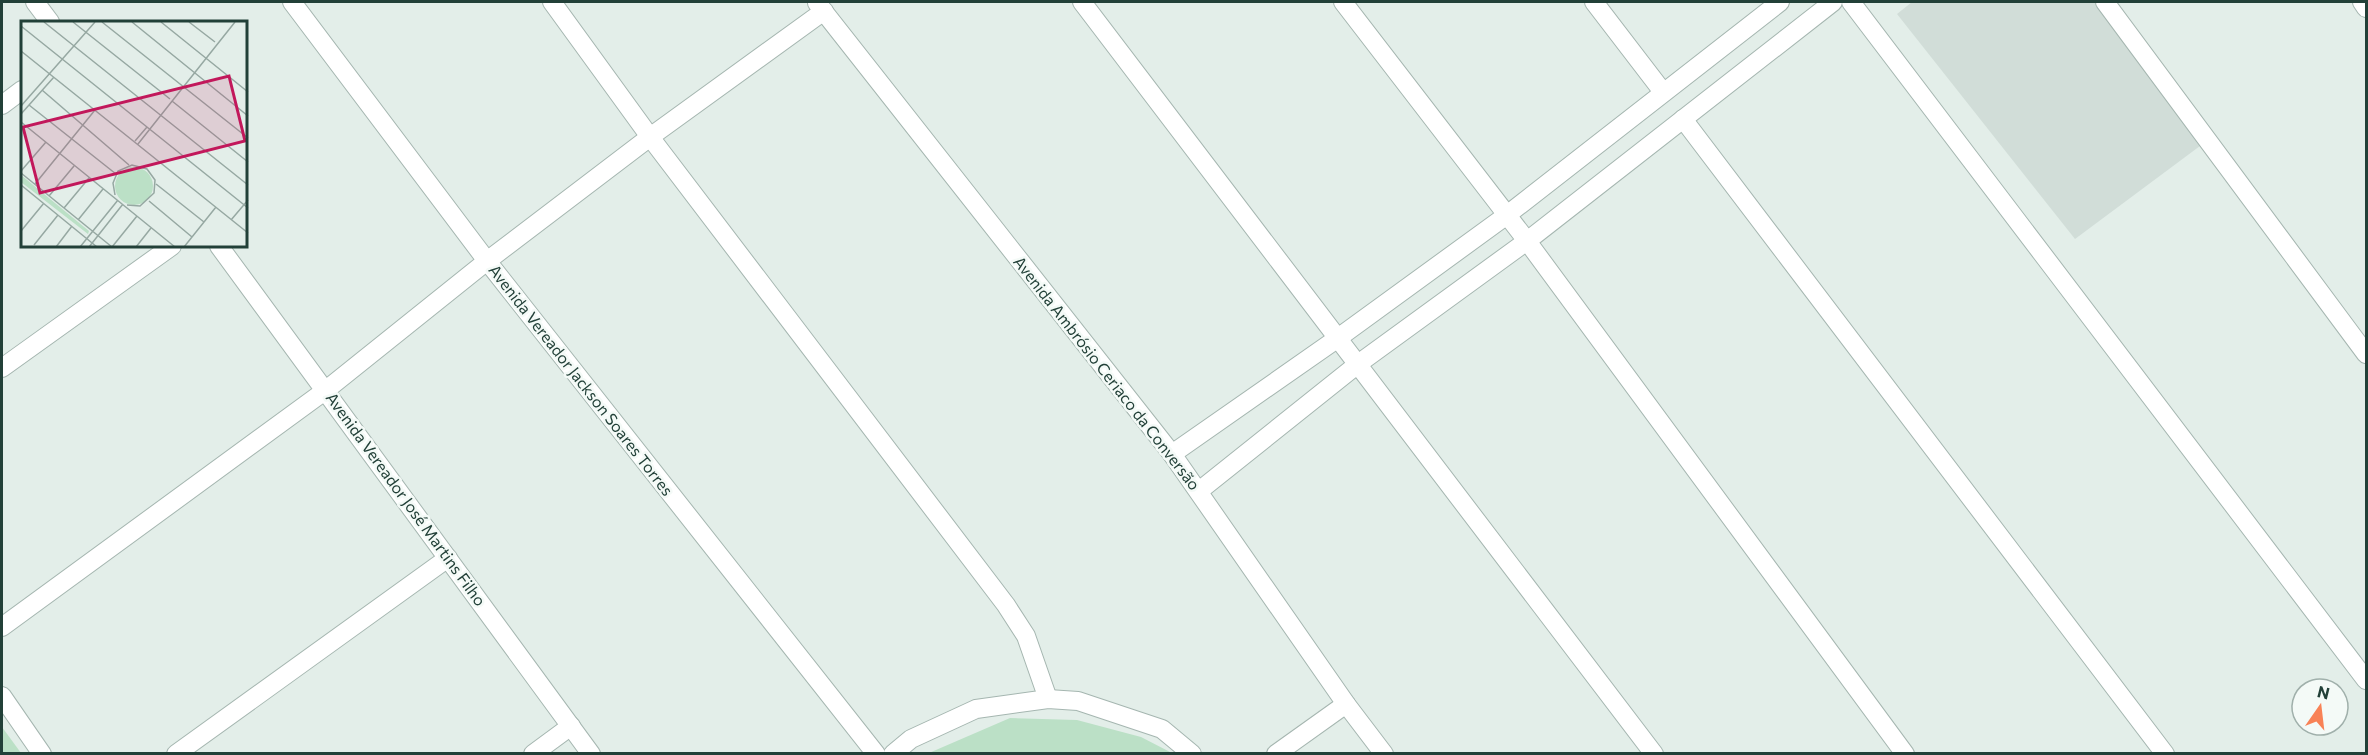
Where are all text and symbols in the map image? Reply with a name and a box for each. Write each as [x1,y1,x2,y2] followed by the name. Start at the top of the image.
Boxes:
[21,21,248,248] inset map
[1010,252,1205,493] street label: Avenida Ambrósio Ceriaco da Conversão
[485,260,678,499] street label: Avenida Vereador Jackson Soares Torres
[323,388,490,609] street label: Avenida Vereador José Martins Filho
[2290,677,2350,737] north arrow
[2316,681,2332,703] text: N

